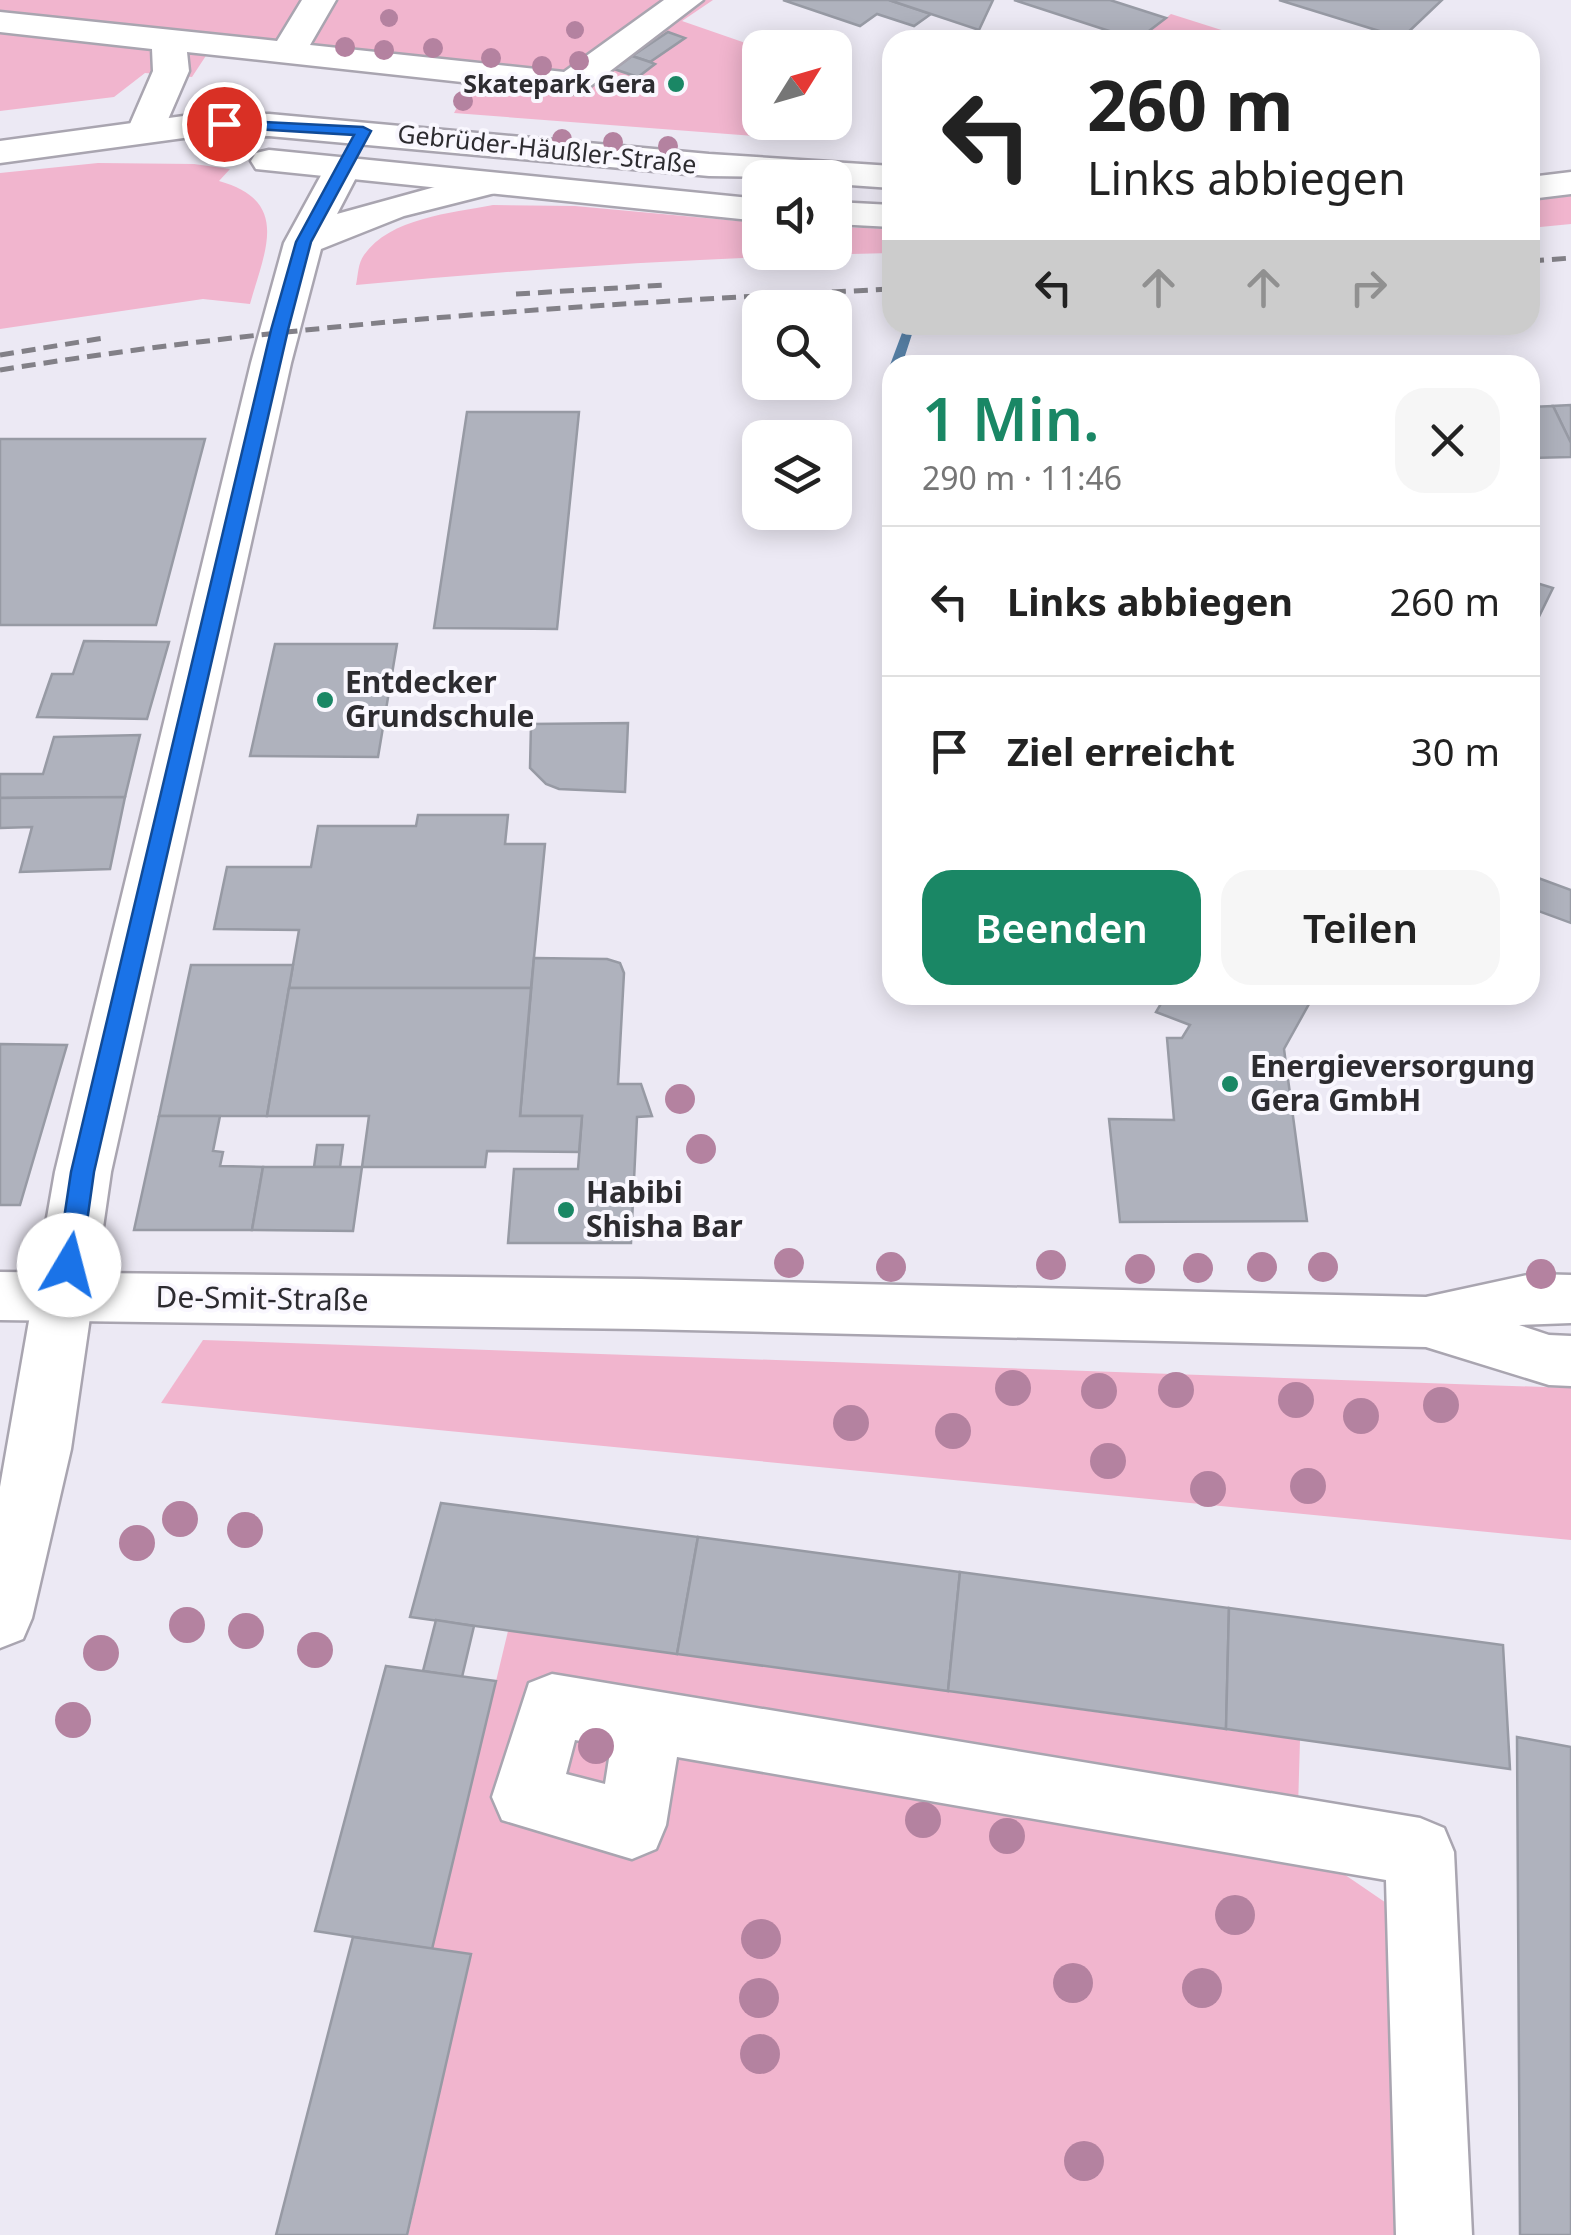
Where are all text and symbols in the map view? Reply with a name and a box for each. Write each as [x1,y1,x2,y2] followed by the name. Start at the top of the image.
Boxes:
[742,30,852,140] north arrow
[742,30,852,530] map controls
[1087,56,1294,152] text: 260 m
[463,66,656,100] place label: Skatepark Gera
[922,70,1052,200] icon: left
[665,73,687,95] marker: Skatepark Gera
[182,82,267,167] pin
[197,97,252,152] icon: arrive
[396,115,698,181] street label: Gebrüder-Häußler-Straße
[1087,147,1406,208] text: Links abbiegen
[742,160,852,270] button: sound
[1026,260,1081,315] icon: left
[1131,260,1186,315] icon: ahead
[1236,260,1291,315] icon: ahead
[1341,260,1396,315] icon: right
[742,290,852,400] button: search
[922,377,1099,459] text: 1 Min.
[1395,388,1500,493] button: close
[742,420,852,530] button: layers
[922,456,1122,499] text: 290 m · 11:46
[922,574,977,629] icon: left
[1007,575,1293,627] text: Links abbiegen
[1389,575,1500,627] text: 260 m
[345,661,534,736] place label: Entdecker Grundschule
[314,689,336,711] marker: Entdecker Grundschule
[922,724,977,779] icon: arrive
[1007,725,1235,777] text: Ziel erreicht
[1411,725,1500,777] text: 30 m
[922,870,1201,985] button: Beenden
[1221,870,1500,985] button: Teilen
[1250,1045,1535,1120] place label: Energieversorgung Gera GmbH
[1219,1073,1241,1095] marker: Energieversorgung Gera GmbH
[586,1171,743,1246] place label: Habibi Shisha Bar
[555,1199,577,1221] marker: Habibi Shisha Bar
[17,1213,121,1317] position arrow
[155,1275,369,1320] street label: De-Smit-Straße

